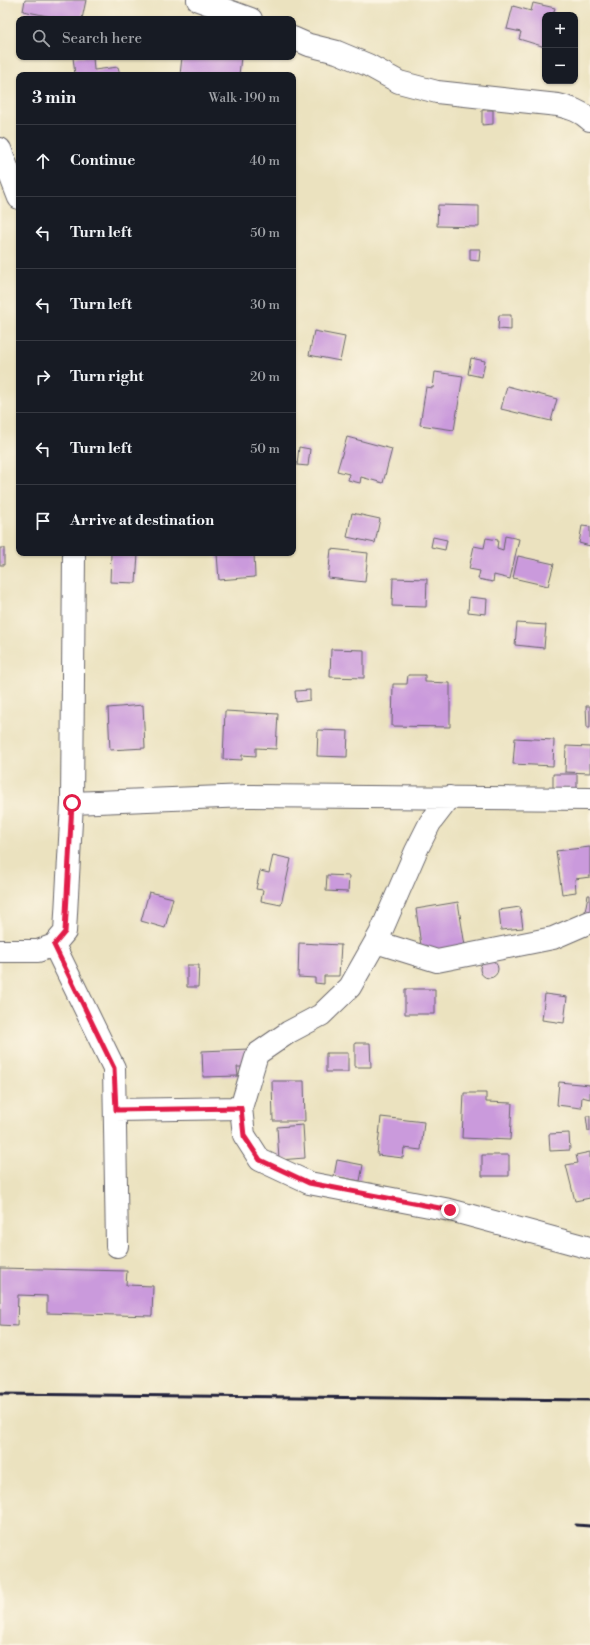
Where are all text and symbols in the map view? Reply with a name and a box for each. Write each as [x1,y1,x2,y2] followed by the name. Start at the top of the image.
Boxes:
[542,12,578,84] map controls
[542,12,578,48] button: +
[16,16,296,60] search box
[30,27,52,49] icon: search
[62,29,142,48] text: Search here
[542,48,578,84] button: −
[32,87,76,109] text: 3 min
[209,90,280,106] text: Walk · 190 m
[32,150,54,172] icon: ahead
[70,151,135,170] text: Continue
[250,153,280,169] text: 40 m
[32,222,54,244] icon: left
[70,223,132,242] text: Turn left
[250,225,280,241] text: 50 m
[32,294,54,316] icon: left
[70,295,132,314] text: Turn left
[250,297,280,313] text: 30 m
[32,366,54,388] icon: right
[70,367,144,386] text: Turn right
[250,369,280,385] text: 20 m
[32,438,54,460] icon: left
[70,439,132,458] text: Turn left
[250,441,280,457] text: 50 m
[32,510,54,532] icon: arrive
[70,511,214,530] text: Arrive at destination
[63,794,81,812] route start
[441,1201,459,1219] route end

